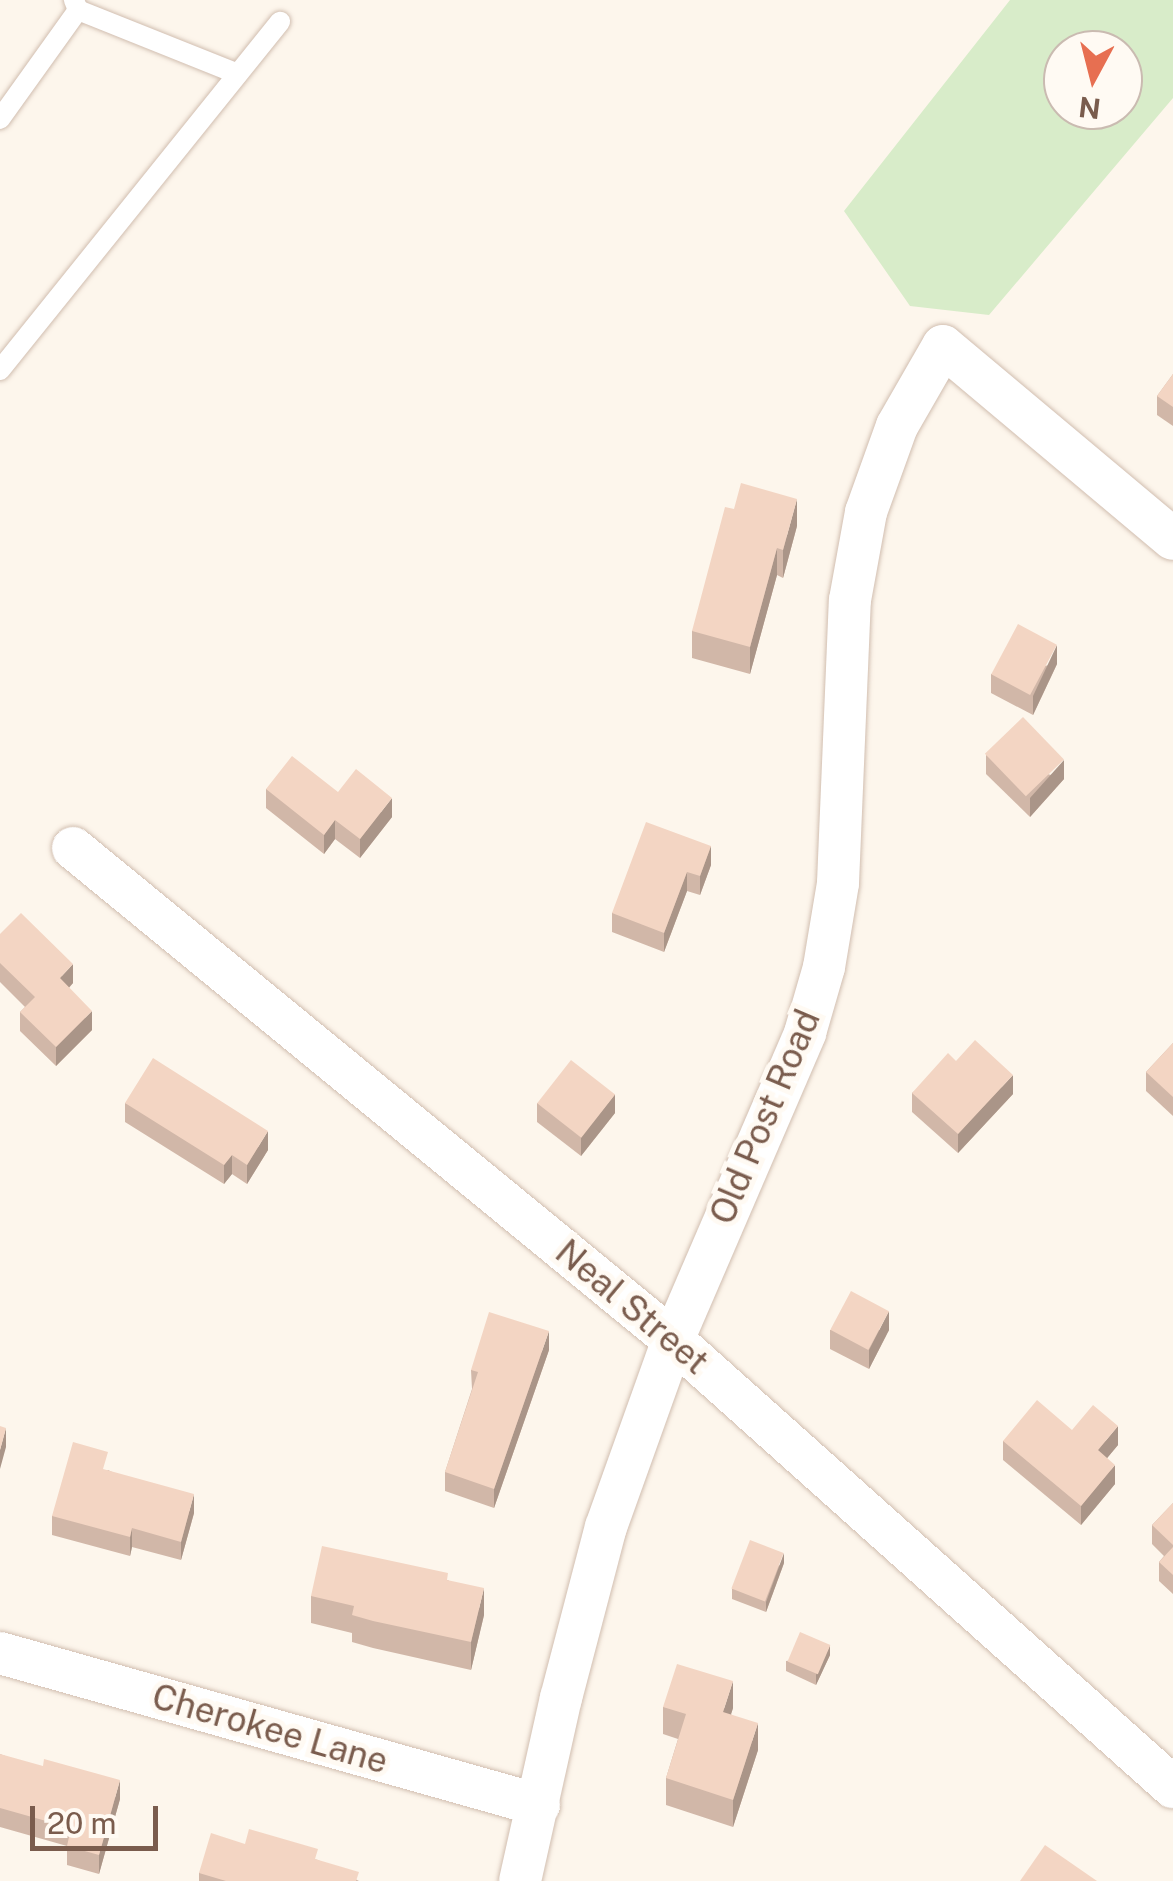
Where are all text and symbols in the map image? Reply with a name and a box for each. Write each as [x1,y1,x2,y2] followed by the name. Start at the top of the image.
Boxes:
[1043,30,1143,130] north arrow
[1077,91,1102,126] text: N
[701,1004,829,1230] street label: Old Post Road
[547,1231,717,1383] street label: Neal Street
[147,1675,393,1783] street label: Cherokee Lane
[35,1786,162,1848] scale bar
[47,1805,116,1841] text: 20 m

